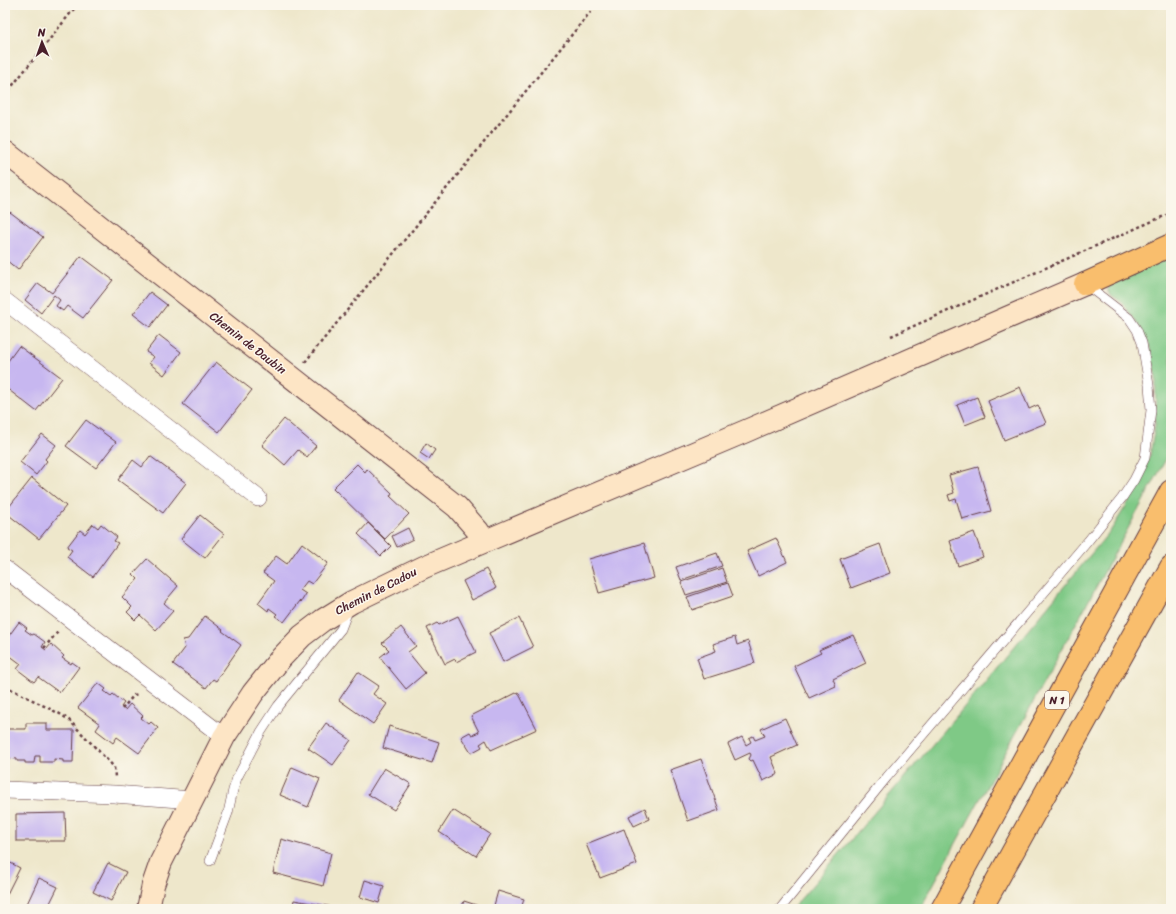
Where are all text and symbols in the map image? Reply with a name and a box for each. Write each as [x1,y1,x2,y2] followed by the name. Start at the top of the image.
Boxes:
[22,22,62,62] north arrow
[37,23,46,42] text: N
[204,306,292,381] street label: Chemin de Daubin
[331,561,421,621] street label: Chemin de Cadou
[1045,691,1069,709] road number: N 1

